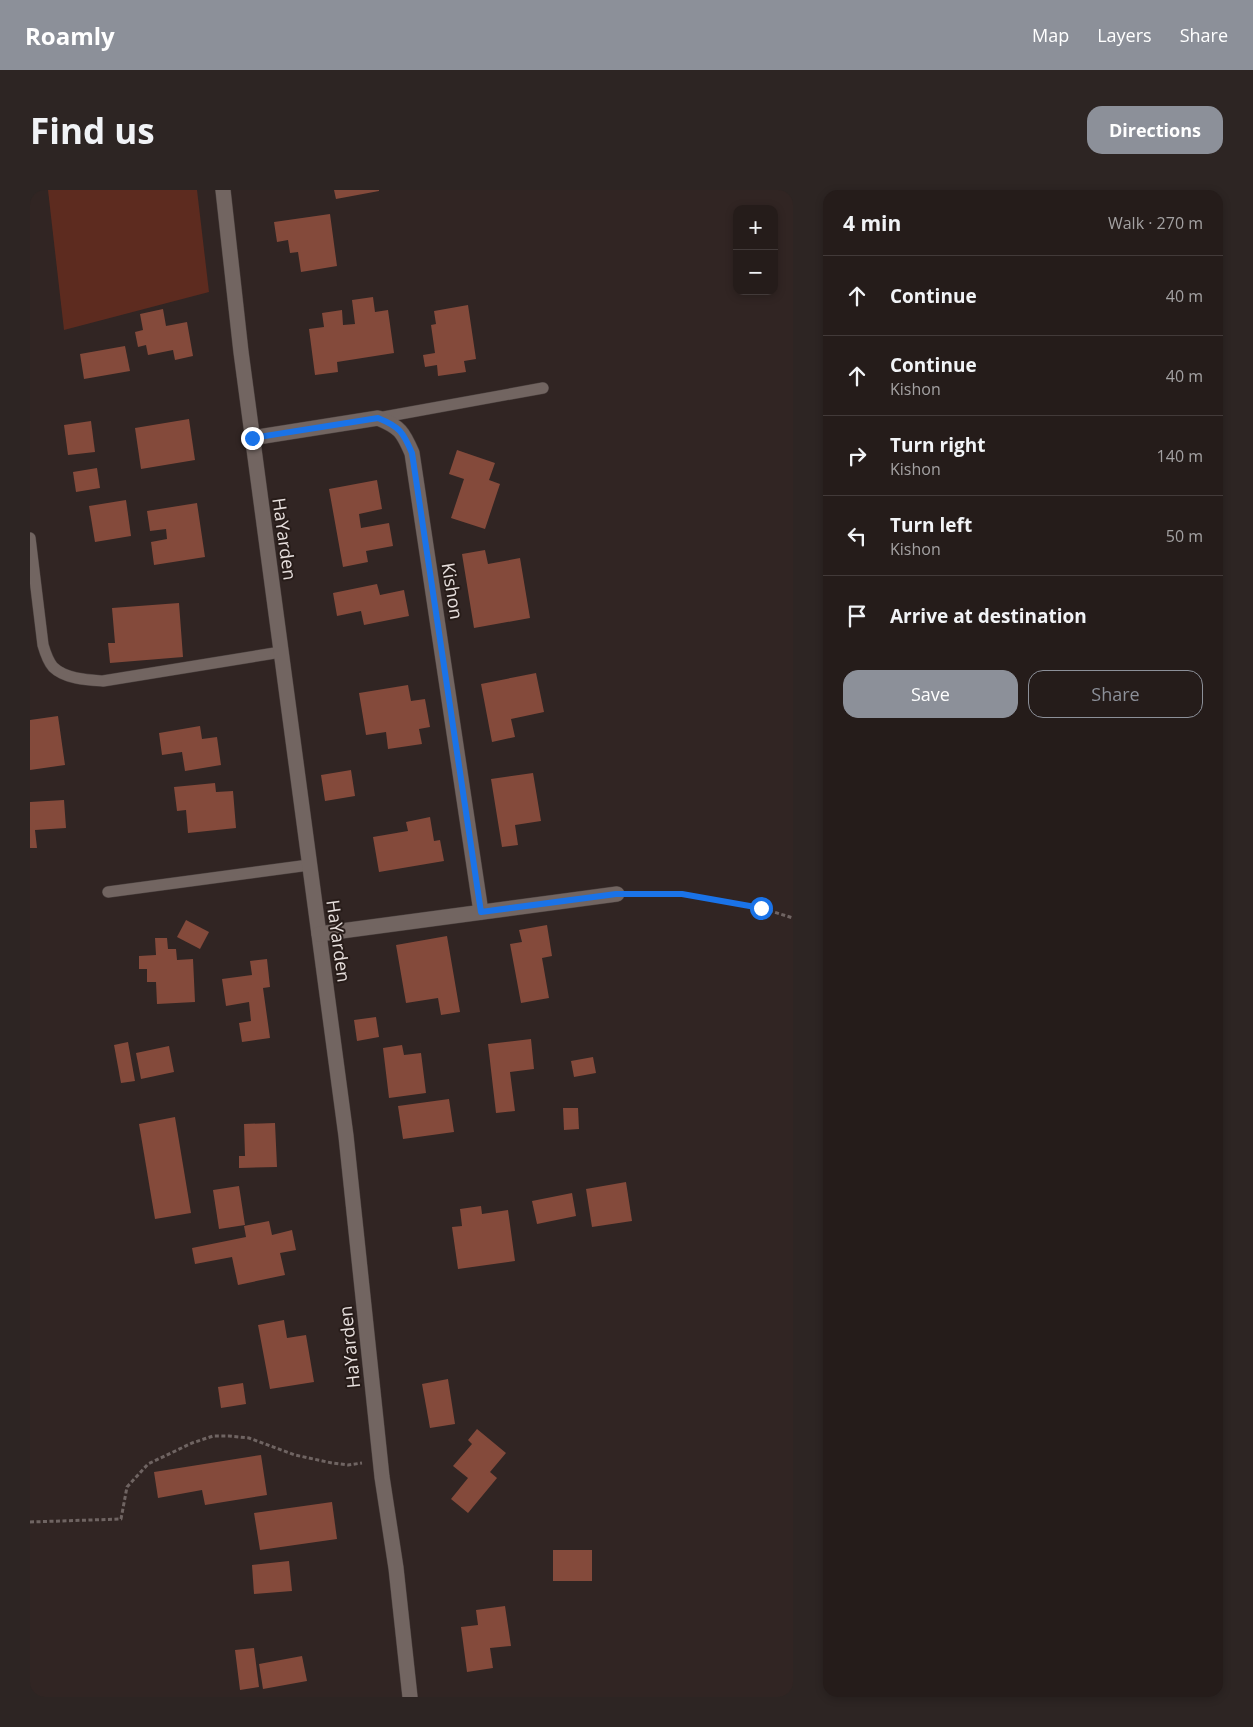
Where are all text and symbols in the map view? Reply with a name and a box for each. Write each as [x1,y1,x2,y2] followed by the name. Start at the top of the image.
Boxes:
[25,19,115,52] text: Roamly
[1032,23,1069,47] text: Map
[1097,23,1152,47] text: Layers
[1180,23,1228,47] text: Share
[1087,106,1223,154] button: Directions
[30,107,155,154] text: Find us
[733,205,778,295] map controls
[733,205,778,250] button: +
[843,209,901,237] text: 4 min
[1108,212,1203,234] text: Walk · 270 m
[733,250,778,295] button: −
[843,282,871,310] icon: ahead
[890,283,977,309] text: Continue
[1166,285,1203,307] text: 40 m
[890,352,977,378] text: Continue
[843,362,871,390] icon: ahead
[1166,365,1203,387] text: 40 m
[890,378,941,400] text: Kishon
[241,427,264,450] route end
[890,432,985,458] text: Turn right
[843,442,871,470] icon: right
[1157,445,1203,467] text: 140 m
[890,458,941,480] text: Kishon
[267,496,303,582] street label: HaYarden
[890,512,972,538] text: Turn left
[843,522,871,550] icon: left
[1166,525,1203,547] text: 50 m
[890,538,941,560] text: Kishon
[437,561,469,621] street label: Kishon
[843,602,871,630] icon: arrive
[890,603,1087,629] text: Arrive at destination
[843,670,1018,718] button: Save
[1028,670,1203,718] button: Share
[750,897,773,920] route start
[321,898,357,984] street label: HaYarden
[333,1305,365,1390] street label: HaYarden

